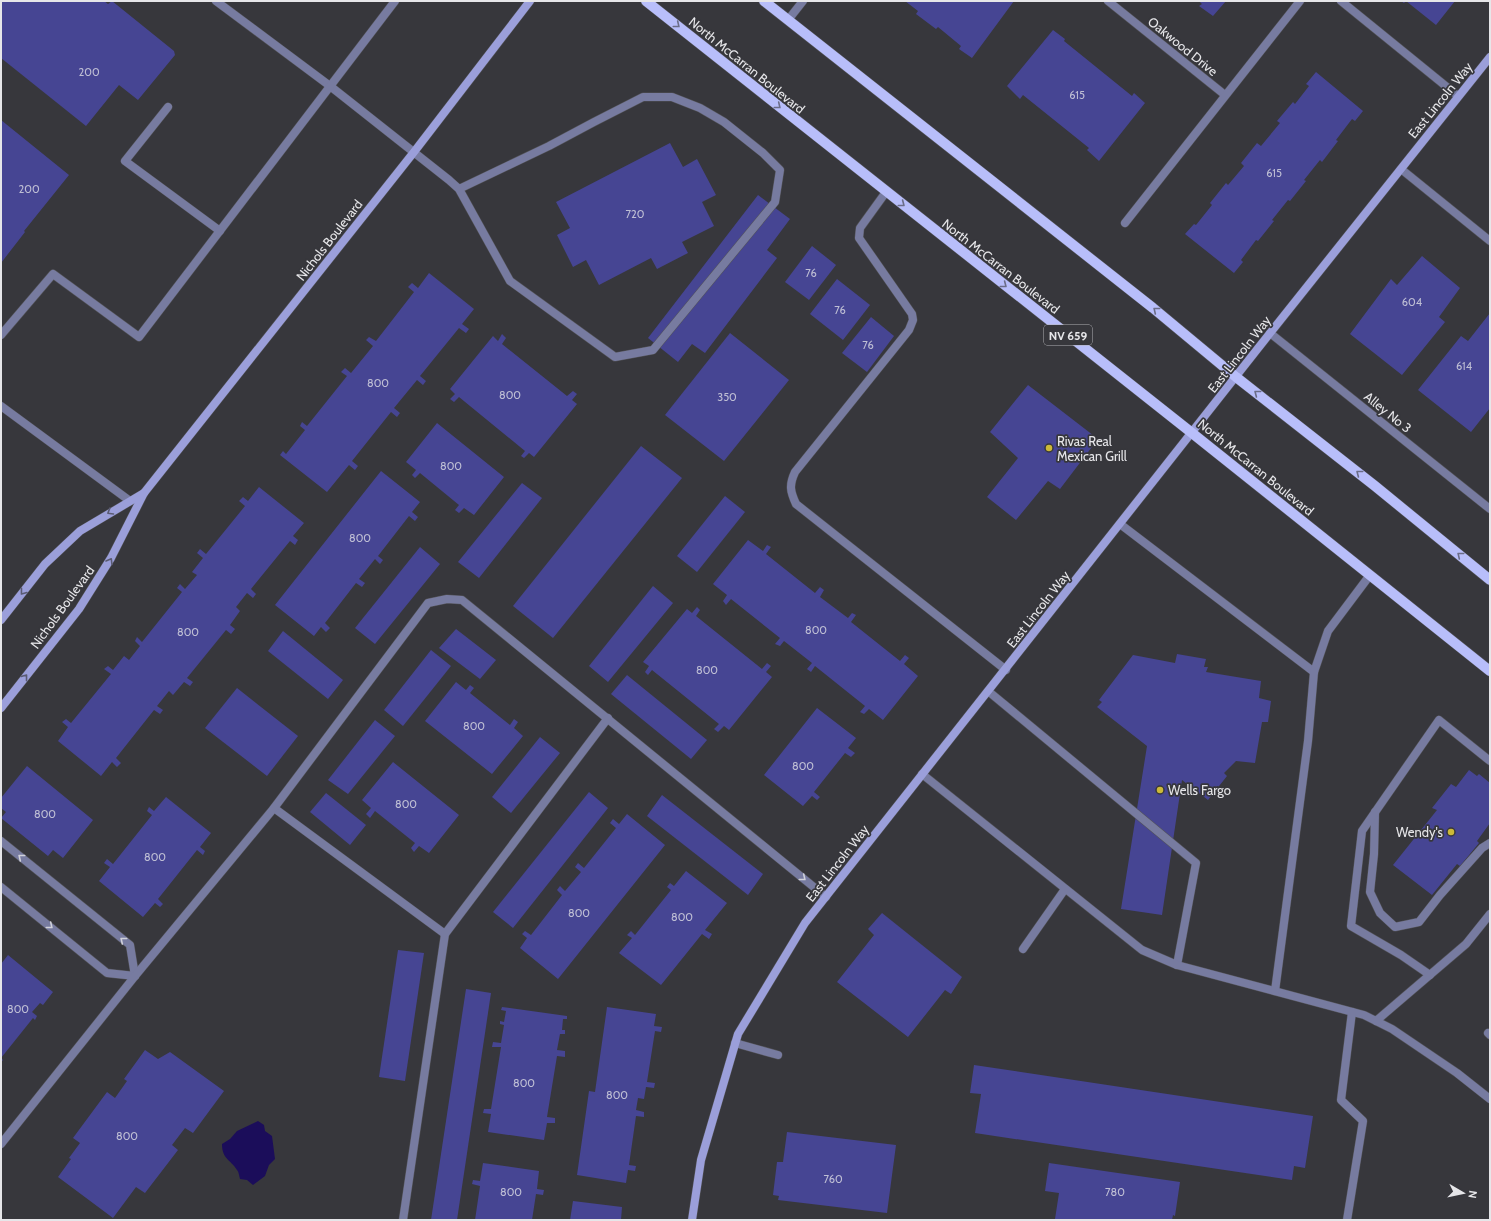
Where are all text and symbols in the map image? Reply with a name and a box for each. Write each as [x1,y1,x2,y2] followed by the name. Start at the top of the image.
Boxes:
[686,13,808,117] street label: North McCarran Boulevard
[1145,13,1221,79] street label: Oakwood Drive
[672,21,679,28] one-way arrow
[1404,58,1476,141] street label: East Lincoln Way
[78,65,100,79] house number: 200
[1069,88,1085,102] house number: 615
[774,102,781,109] one-way arrow
[1266,166,1282,180] house number: 615
[18,182,40,196] house number: 200
[292,196,366,284] street label: Nichols Boulevard
[898,200,905,207] one-way arrow
[626,207,645,221] house number: 720
[939,215,1063,317] street label: North McCarran Boulevard
[805,266,817,280] house number: 76
[1000,280,1007,287] one-way arrow
[1402,295,1423,309] house number: 604
[834,303,846,317] house number: 76
[1154,308,1161,315] one-way arrow
[1204,312,1274,396] street label: East Lincoln Way
[1044,325,1092,345] road number: NV 659
[862,338,874,352] house number: 76
[1456,359,1473,373] house number: 614
[367,376,389,390] house number: 800
[499,388,521,402] house number: 800
[1361,388,1415,436] street label: Alley No 3
[717,390,737,404] house number: 350
[1254,391,1261,398] one-way arrow
[1195,415,1317,519] street label: North McCarran Boulevard
[1057,433,1127,464] place label: Rivas Real Mexican Grill
[1044,443,1054,453] marker: Rivas Real Mexican Grill
[440,459,462,473] house number: 800
[1356,471,1363,478] one-way arrow
[107,508,114,515] one-way arrow
[349,531,371,545] house number: 800
[1457,553,1464,560] one-way arrow
[105,558,112,565] one-way arrow
[27,563,97,651] street label: Nichols Boulevard
[1003,567,1073,651] street label: East Lincoln Way
[21,587,28,594] one-way arrow
[805,623,827,637] house number: 800
[177,625,199,639] house number: 800
[696,663,718,677] house number: 800
[21,675,28,682] one-way arrow
[463,719,485,733] house number: 800
[792,759,814,773] house number: 800
[1168,782,1231,798] place label: Wells Fargo
[1155,785,1165,795] marker: Wells Fargo
[395,797,417,811] house number: 800
[34,807,56,821] house number: 800
[802,821,872,905] street label: East Lincoln Way
[1396,824,1444,840] place label: Wendy's
[1446,827,1456,837] marker: Wendy's
[144,850,166,864] house number: 800
[19,855,26,862] one-way arrow
[798,874,806,881] one-way arrow
[568,906,590,920] house number: 800
[671,910,693,924] house number: 800
[45,922,52,929] one-way arrow
[121,938,128,945] one-way arrow
[7,1002,29,1016] house number: 800
[513,1076,535,1090] house number: 800
[606,1088,628,1102] house number: 800
[116,1129,138,1143] house number: 800
[823,1172,843,1186] house number: 760
[1443,1173,1483,1213] north arrow
[500,1185,522,1199] house number: 800
[1105,1185,1125,1199] house number: 780
[1465,1190,1480,1200] text: N

